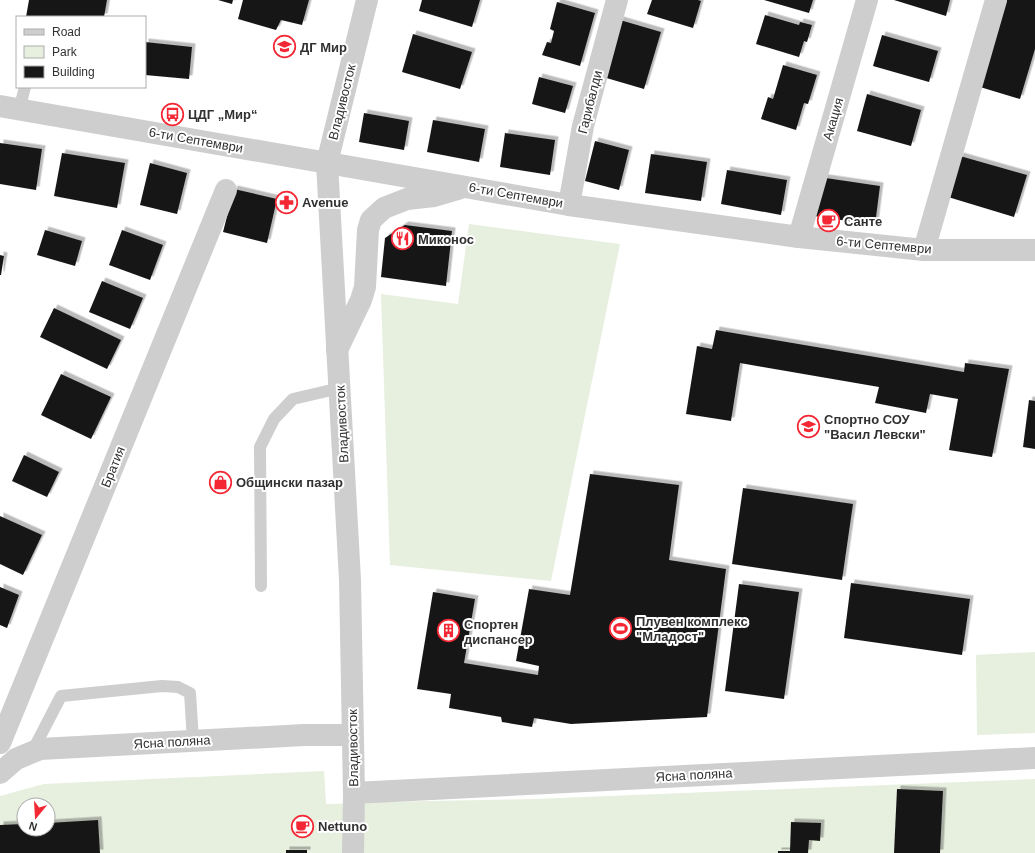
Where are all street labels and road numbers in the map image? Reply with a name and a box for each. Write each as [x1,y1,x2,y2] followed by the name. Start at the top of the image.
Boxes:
[325,62,359,141] street label: Владивосток
[575,69,605,135] street label: Гарибалди
[820,96,846,142] street label: Акация
[148,124,244,156] street label: 6-ти Септември
[468,179,564,211] street label: 6-ти Септември
[836,233,932,257] street label: 6-ти Септември
[332,385,352,463] street label: Владивосток
[98,444,128,490] street label: Братия
[345,709,361,787] street label: Владивосток
[133,732,212,752] street label: Ясна поляна
[655,765,734,785] street label: Ясна поляна

